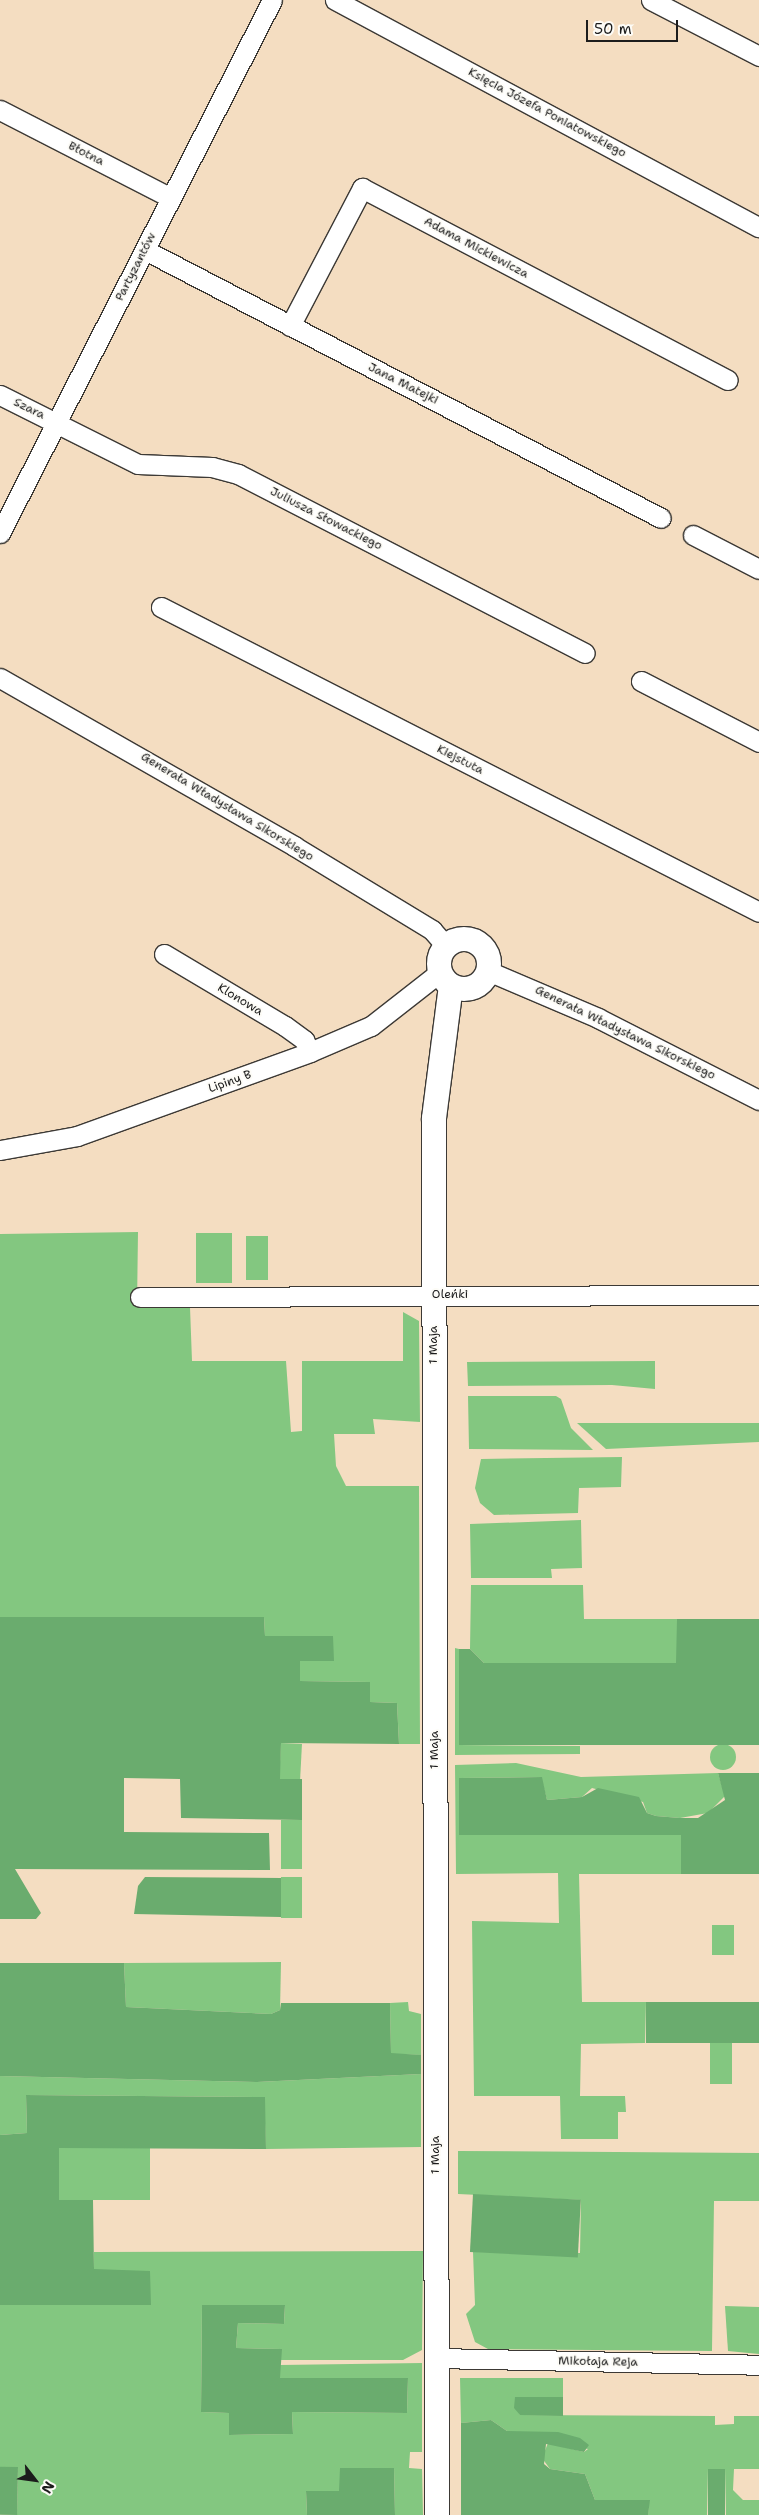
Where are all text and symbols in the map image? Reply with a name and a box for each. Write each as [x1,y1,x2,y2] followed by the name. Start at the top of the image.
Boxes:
[589,10,682,42] scale bar
[594,19,632,39] text: 50 m
[465,65,629,161] street label: Księcia Józefa Poniatowskiego
[66,139,106,169] street label: Błotna
[421,214,531,282] street label: Adama Mickiewicza
[113,230,159,304] street label: Partyzantów
[365,360,441,408] street label: Jana Matejki
[11,395,47,423] street label: Szara
[267,484,385,554] street label: Juliusza Słowackiego
[434,742,486,778] street label: Kiejstuta
[138,750,316,864] street label: Generała Władysława Sikorskiego
[215,981,265,1019] street label: Klonowa
[532,983,718,1083] street label: Generała Władysława Sikorskiego
[206,1068,254,1096] street label: Lipiny B
[432,1288,468,1302] street label: Oleńki
[427,1326,441,1364] street label: 1 Maja
[428,1731,442,1769] street label: 1 Maja
[429,2136,443,2174] street label: 1 Maja
[558,2354,638,2370] street label: Mikołaja Reja
[10,2455,60,2505] north arrow
[37,2478,59,2497] text: N

